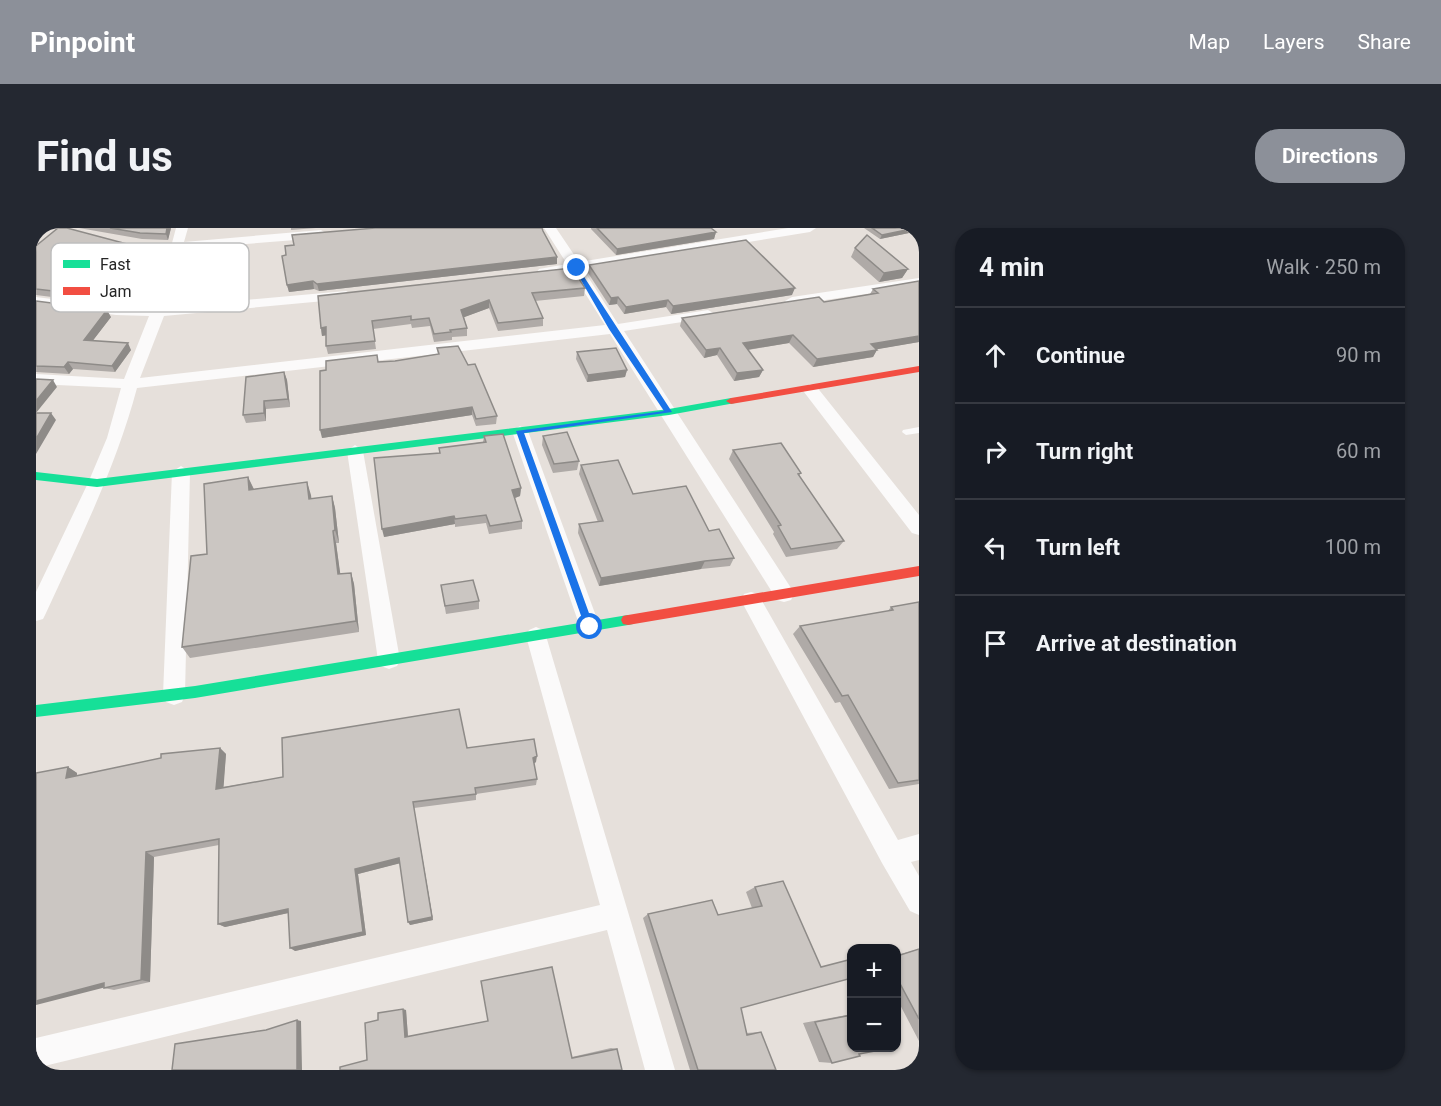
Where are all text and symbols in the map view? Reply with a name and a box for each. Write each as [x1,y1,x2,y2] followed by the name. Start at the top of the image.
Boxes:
[30,26,135,59] text: Pinpoint
[1188,30,1230,54] text: Map
[1263,30,1324,54] text: Layers
[1357,30,1411,54] text: Share
[1255,129,1405,183] button: Directions
[36,132,173,181] text: Find us
[51,243,249,312] legend
[979,252,1044,282] text: 4 min
[563,254,589,280] route end
[100,255,131,274] text: Fast
[1266,255,1381,279] text: Walk · 250 m
[100,282,132,301] text: Jam
[979,339,1012,372] icon: ahead
[1036,343,1125,368] text: Continue
[1336,343,1381,367] text: 90 m
[979,435,1012,468] icon: right
[1036,439,1133,464] text: Turn right
[1336,439,1381,463] text: 60 m
[979,531,1012,564] icon: left
[1036,535,1120,560] text: Turn left
[1325,535,1381,559] text: 100 m
[576,613,602,639] route start
[979,627,1012,660] icon: arrive
[1036,631,1237,656] text: Arrive at destination
[847,944,901,1052] map controls
[847,944,901,998] button: +
[847,998,901,1052] button: −

